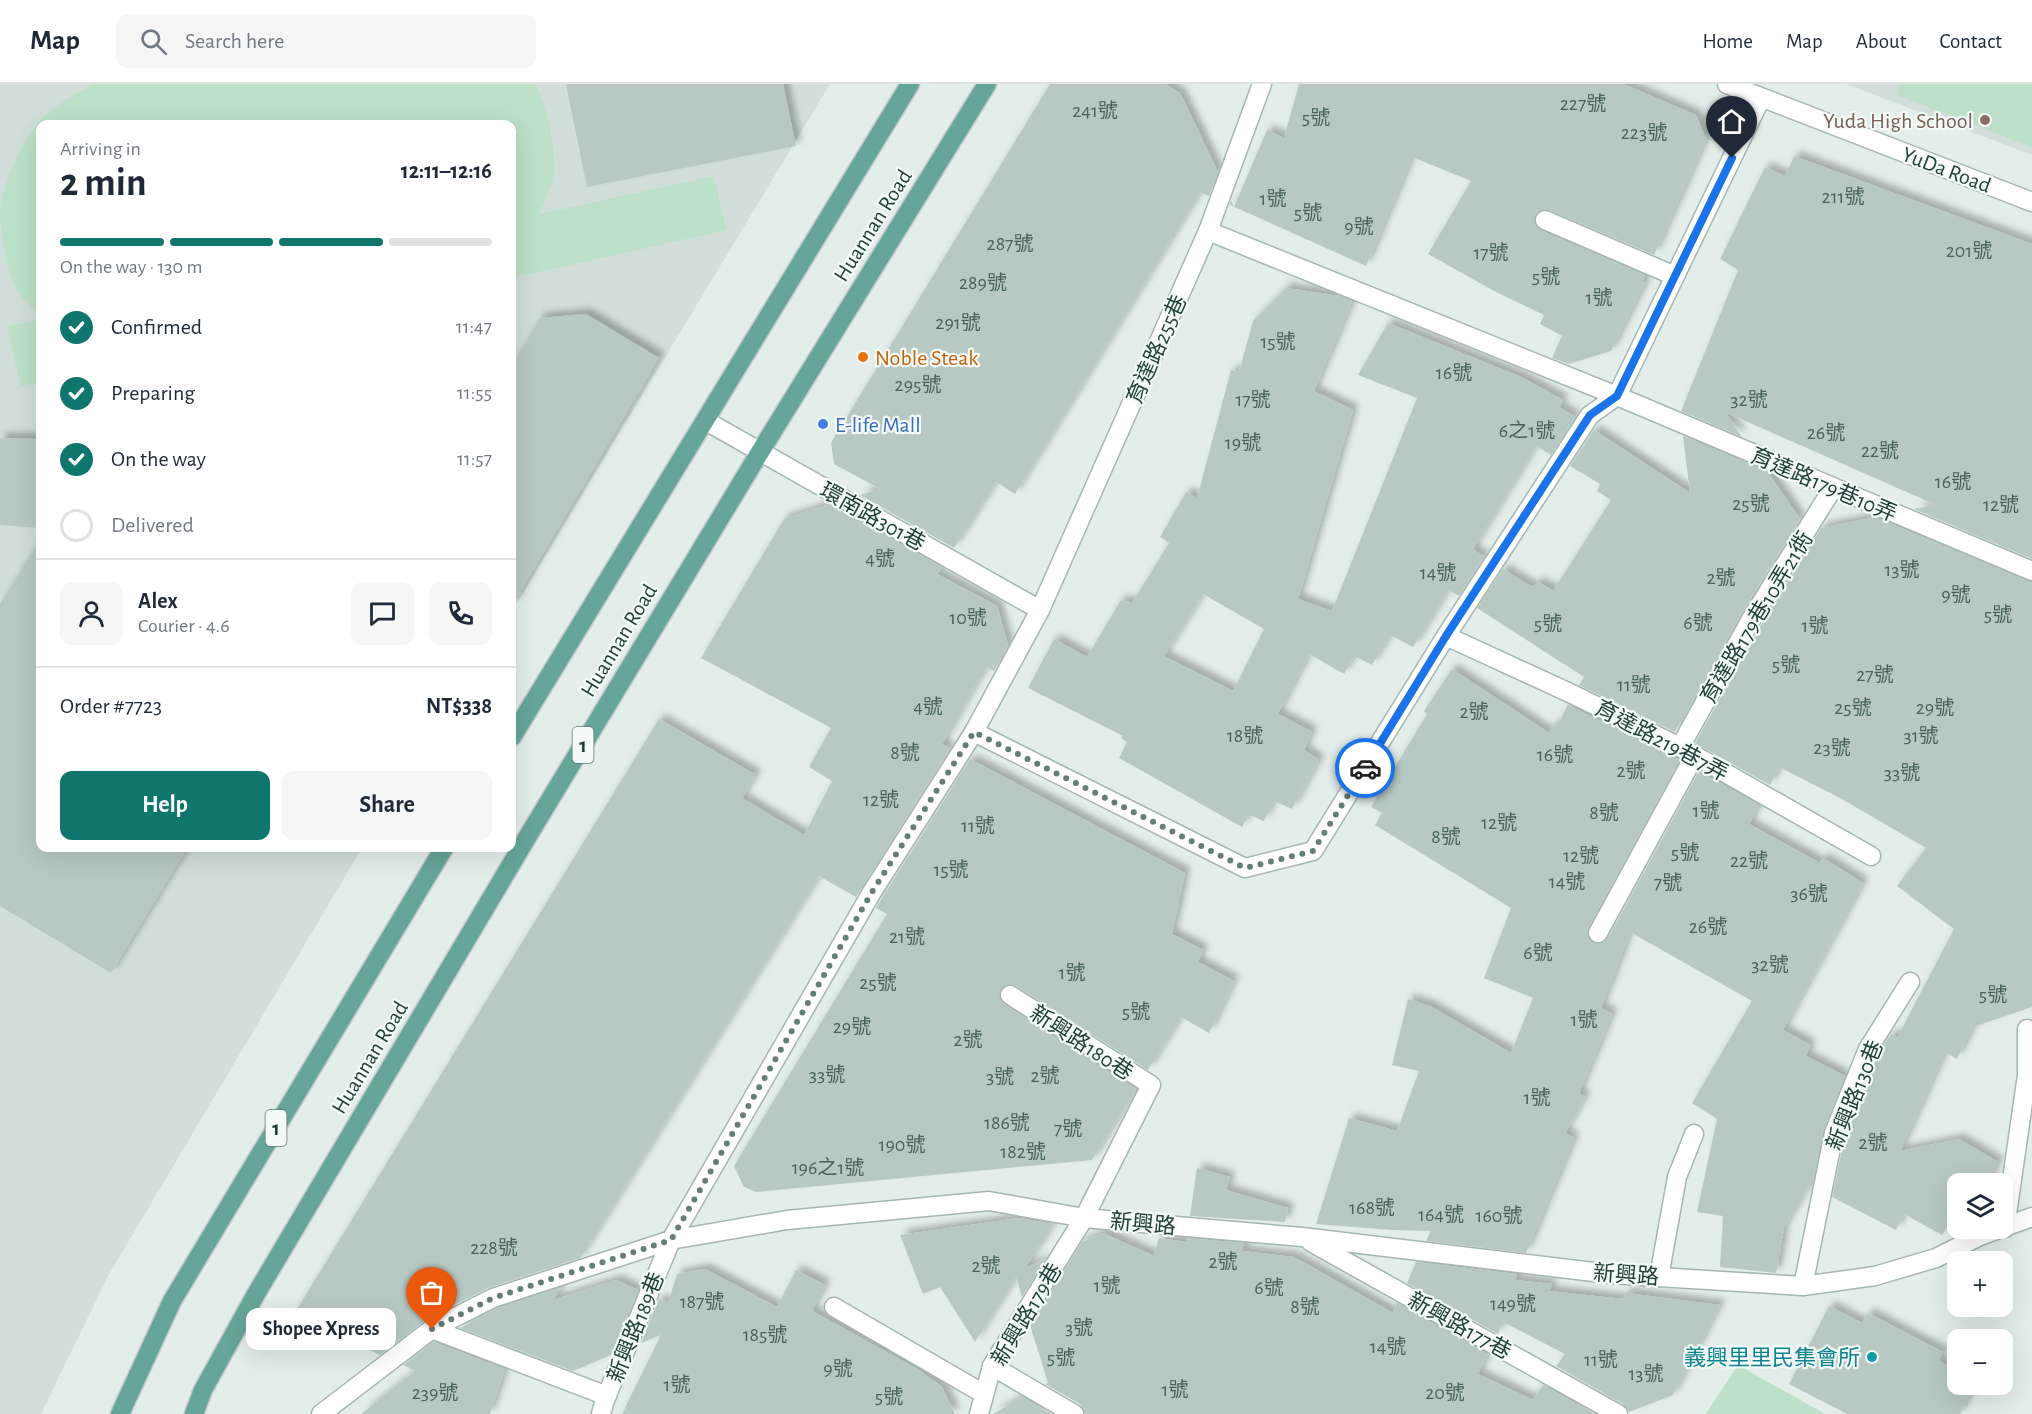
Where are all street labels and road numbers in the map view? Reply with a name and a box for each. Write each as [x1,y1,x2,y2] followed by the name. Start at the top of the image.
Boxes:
[1899,143,1994,197] street label: YuDa Road
[830,166,916,285] street label: Huannan Road
[1122,291,1191,407] street label: 育達路255巷
[1747,443,1900,526] street label: 育達路179巷10弄
[816,478,929,555] street label: 環南路301巷
[1696,527,1817,707] street label: 育達路179巷10弄21衖
[577,580,661,701] street label: Huannan Road
[1591,696,1732,785] street label: 育達路219巷7弄
[572,727,594,763] road number: 1
[328,997,412,1118] street label: Huannan Road
[1026,1001,1137,1084] street label: 新興路180巷
[1822,1037,1887,1153] street label: 新興路130巷
[266,1110,286,1146] road number: 1
[1109,1209,1177,1238] street label: 新興路
[987,1259,1066,1370] street label: 新興路179巷
[1592,1261,1660,1288] street label: 新興路
[603,1269,668,1385] street label: 新興路189巷
[1404,1288,1515,1363] street label: 新興路177巷

